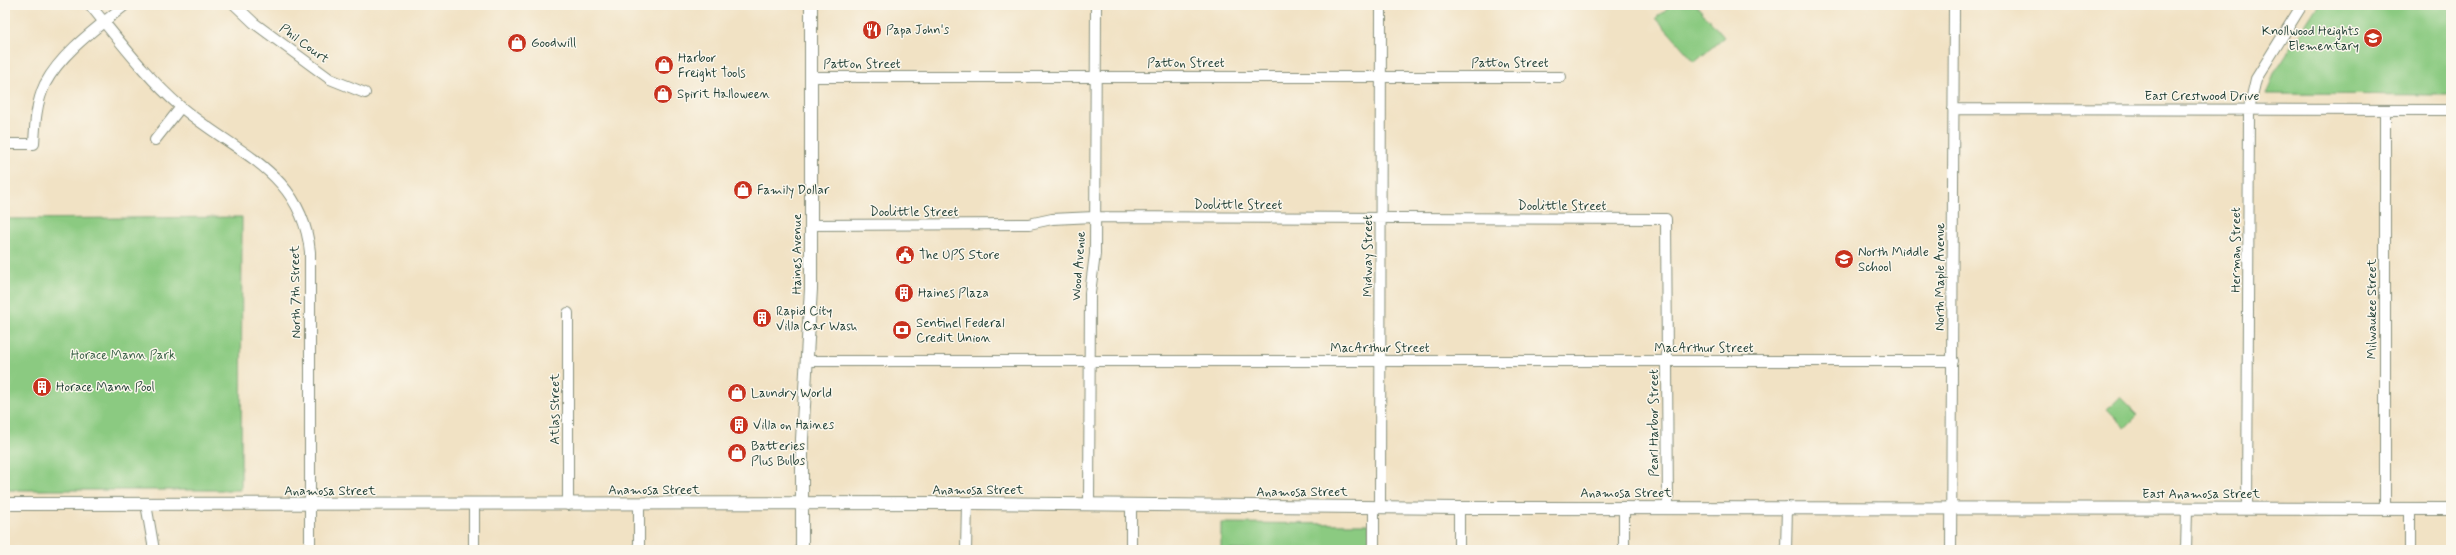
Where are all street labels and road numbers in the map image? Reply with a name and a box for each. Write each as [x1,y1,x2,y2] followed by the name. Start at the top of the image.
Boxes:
[276,20,332,68] street label: Phil Court
[1147,55,1225,72] street label: Patton Street
[1471,55,1549,72] street label: Patton Street
[823,56,901,73] street label: Patton Street
[2145,88,2260,105] street label: East Crestwood Drive
[1194,197,1282,214] street label: Doolittle Street
[1518,198,1606,215] street label: Doolittle Street
[870,204,958,221] street label: Doolittle Street
[2228,207,2245,293] street label: Herman Street
[789,213,806,295] street label: Haines Avenue
[1360,215,1377,297] street label: Midway Street
[1932,223,1949,331] street label: North Maple Avenue
[1068,231,1090,301] street label: Wood Avenue
[287,245,305,339] street label: North 7th Street
[2364,258,2381,359] street label: Milwaukee Street
[1330,340,1430,357] street label: MacArthur Street
[1654,340,1754,357] street label: MacArthur Street
[1646,369,1663,477] street label: Pearl Harbor Street
[547,373,564,445] street label: Atlas Street
[608,482,700,499] street label: Anamosa Street
[932,482,1024,499] street label: Anamosa Street
[284,483,376,500] street label: Anamosa Street
[1256,484,1348,501] street label: Anamosa Street
[1580,485,1672,502] street label: Anamosa Street
[2142,486,2260,503] street label: East Anamosa Street

